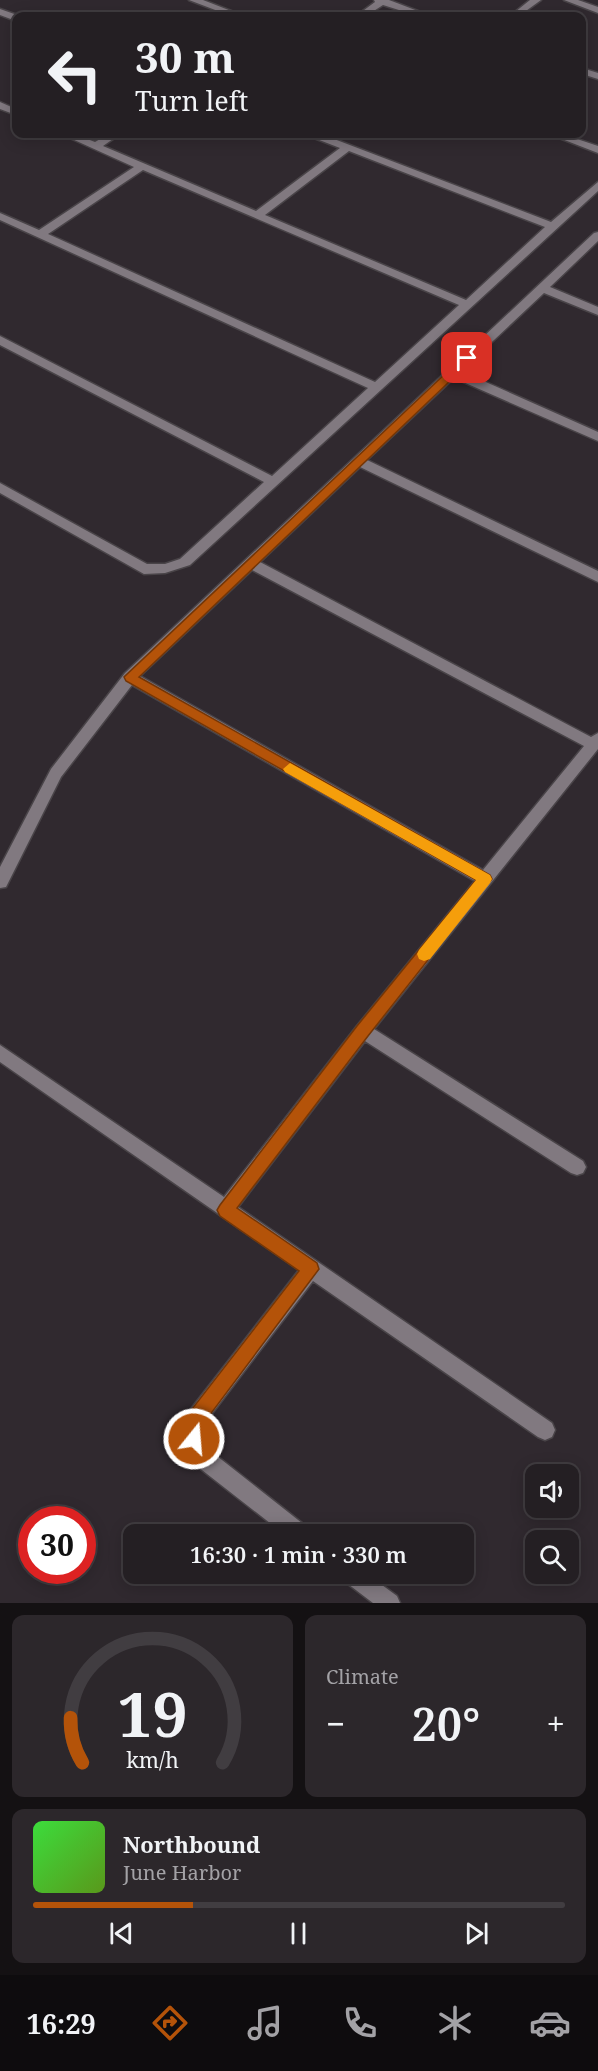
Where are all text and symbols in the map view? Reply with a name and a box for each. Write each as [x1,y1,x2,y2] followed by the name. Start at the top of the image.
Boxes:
[135,28,235,85] text: 30 m
[36,36,114,114] icon: left
[135,82,248,119] text: Turn left
[441,332,492,383] pin
[450,341,483,374] icon: arrive
[162,1407,226,1471] position arrow
[525,1464,579,1584] map controls
[525,1464,579,1518] button: sound
[18,1506,96,1584] speed limit sign: 30
[525,1530,579,1584] button: search
[190,1539,407,1569] text: 16:30 · 1 min · 330 m
[326,1663,399,1690] text: Climate
[117,1670,188,1755] text: 19
[411,1693,480,1754] text: 20°
[326,1701,345,1746] text: −
[547,1701,565,1746] text: +
[126,1745,179,1774] text: km/h
[123,1829,260,1859] text: Northbound
[123,1859,241,1886] text: June Harbor
[105,1917,138,1950] icon: previous
[282,1917,315,1950] icon: pause
[460,1917,493,1950] icon: next
[149,2002,191,2044] icon: directions
[244,2002,286,2044] icon: music
[339,2002,381,2044] icon: phone
[434,2002,476,2044] icon: climate
[529,2002,571,2044] icon: car
[27,2005,96,2042] text: 16:29

